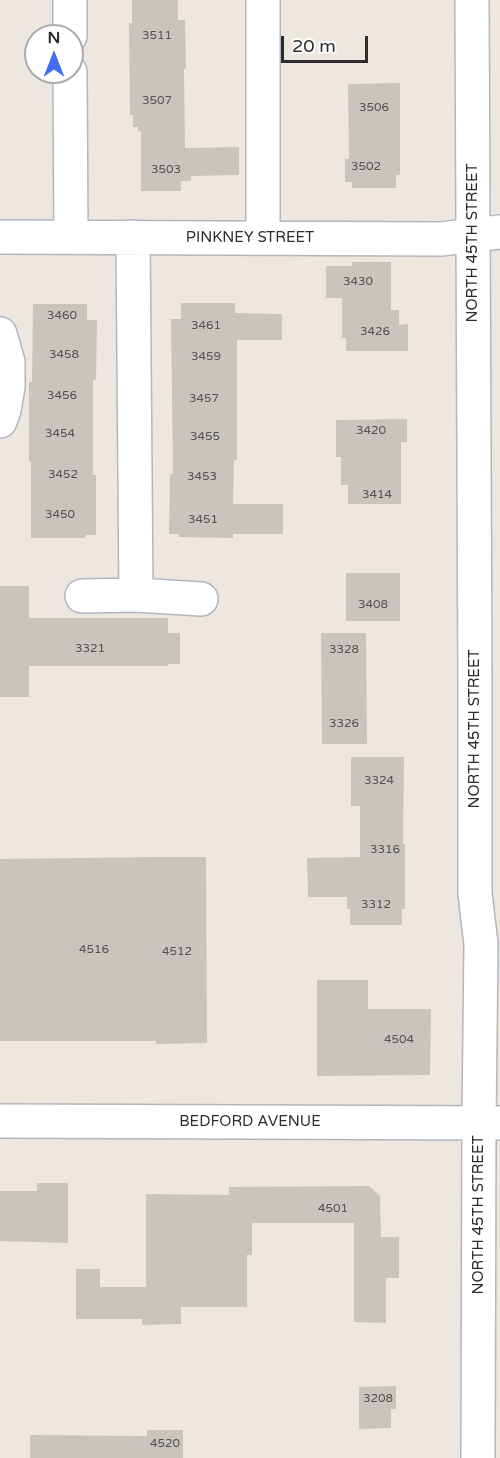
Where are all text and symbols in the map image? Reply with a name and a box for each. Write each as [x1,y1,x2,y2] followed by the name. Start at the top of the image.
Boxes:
[24,24,84,84] north arrow
[284,24,371,62] scale bar
[48,28,60,48] text: N
[142,29,172,43] house number: 3511
[292,35,336,57] text: 20 m
[142,94,172,108] house number: 3507
[359,101,389,115] house number: 3506
[351,160,381,174] house number: 3502
[151,163,181,177] house number: 3503
[464,163,482,323] street label: NORTH 45TH STREET
[186,229,314,247] street label: PINKNEY STREET
[343,275,373,289] house number: 3430
[47,309,77,323] house number: 3460
[191,319,221,333] house number: 3461
[360,325,390,339] house number: 3426
[49,348,79,362] house number: 3458
[191,350,221,364] house number: 3459
[47,389,77,403] house number: 3456
[189,392,219,406] house number: 3457
[356,424,386,438] house number: 3420
[45,427,75,441] house number: 3454
[190,430,220,444] house number: 3455
[48,468,78,482] house number: 3452
[187,470,217,484] house number: 3453
[362,488,392,502] house number: 3414
[45,508,75,522] house number: 3450
[188,513,218,527] house number: 3451
[358,598,388,612] house number: 3408
[75,642,105,656] house number: 3321
[329,643,359,657] house number: 3328
[466,649,484,809] street label: NORTH 45TH STREET
[329,717,359,731] house number: 3326
[364,774,394,788] house number: 3324
[370,843,400,857] house number: 3316
[361,898,391,912] house number: 3312
[79,943,109,957] house number: 4516
[162,945,192,959] house number: 4512
[384,1033,414,1047] house number: 4504
[179,1113,321,1131] street label: BEDFORD AVENUE
[470,1135,488,1295] street label: NORTH 45TH STREET
[318,1202,348,1216] house number: 4501
[363,1392,393,1406] house number: 3208
[150,1437,180,1451] house number: 4520

